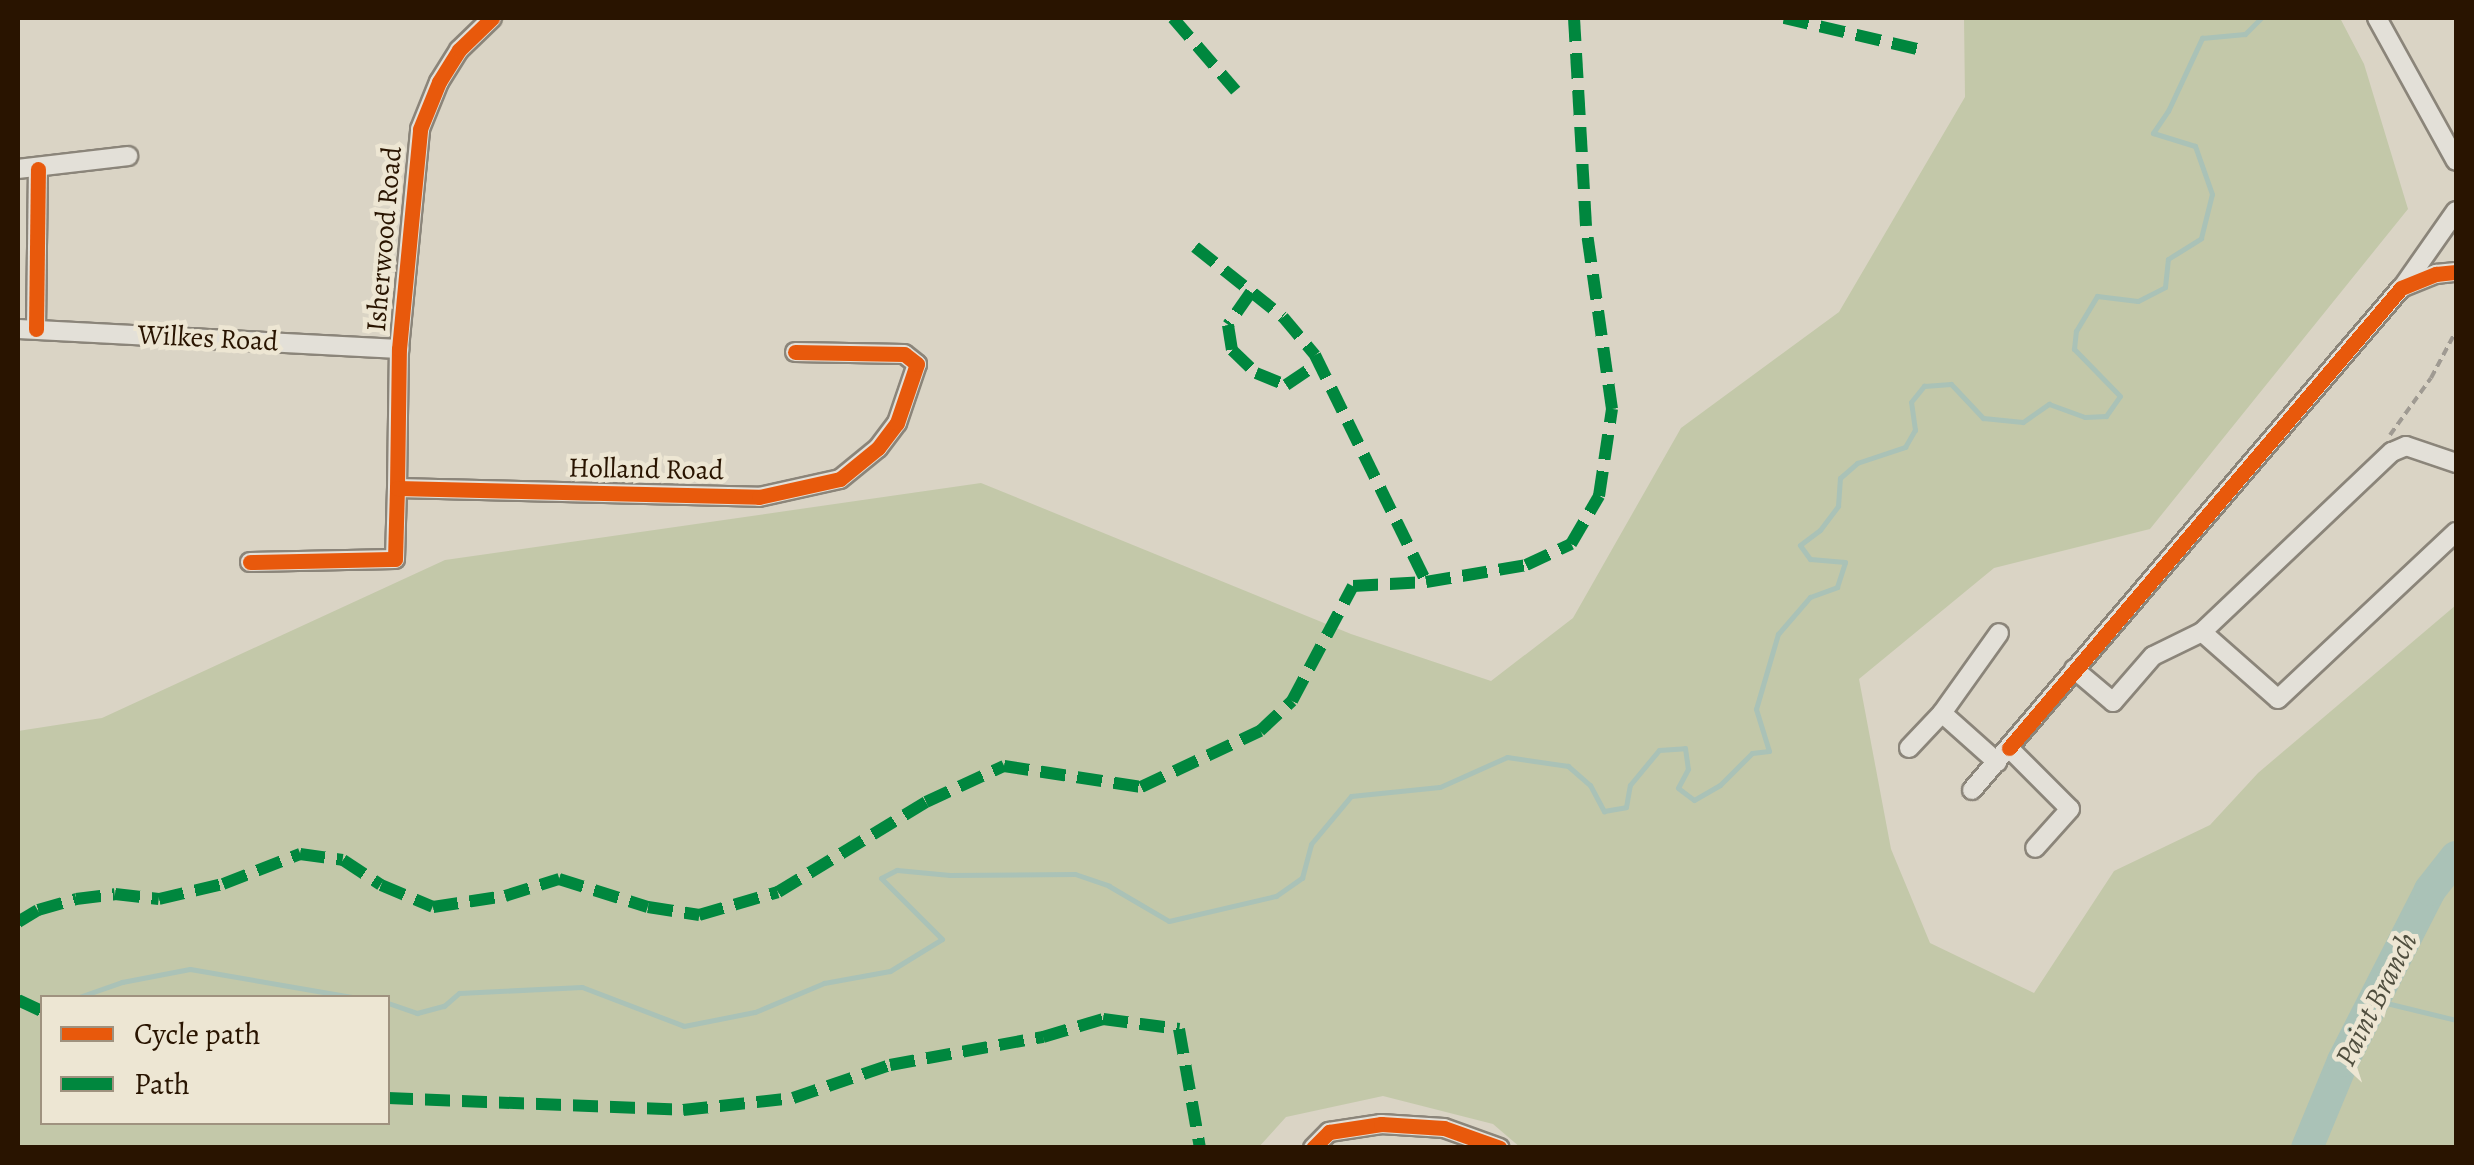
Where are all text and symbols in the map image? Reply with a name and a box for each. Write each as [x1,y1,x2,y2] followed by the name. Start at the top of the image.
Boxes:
[359,145,409,333] street label: Isherwood Road
[137,318,279,358] street label: Wilkes Road
[568,451,724,487] street label: Holland Road
[2327,926,2425,1072] water label: Paint Branch
[40,995,390,1125] legend
[134,1014,261,1054] text: Cycle path
[134,1064,190,1104] text: Path

